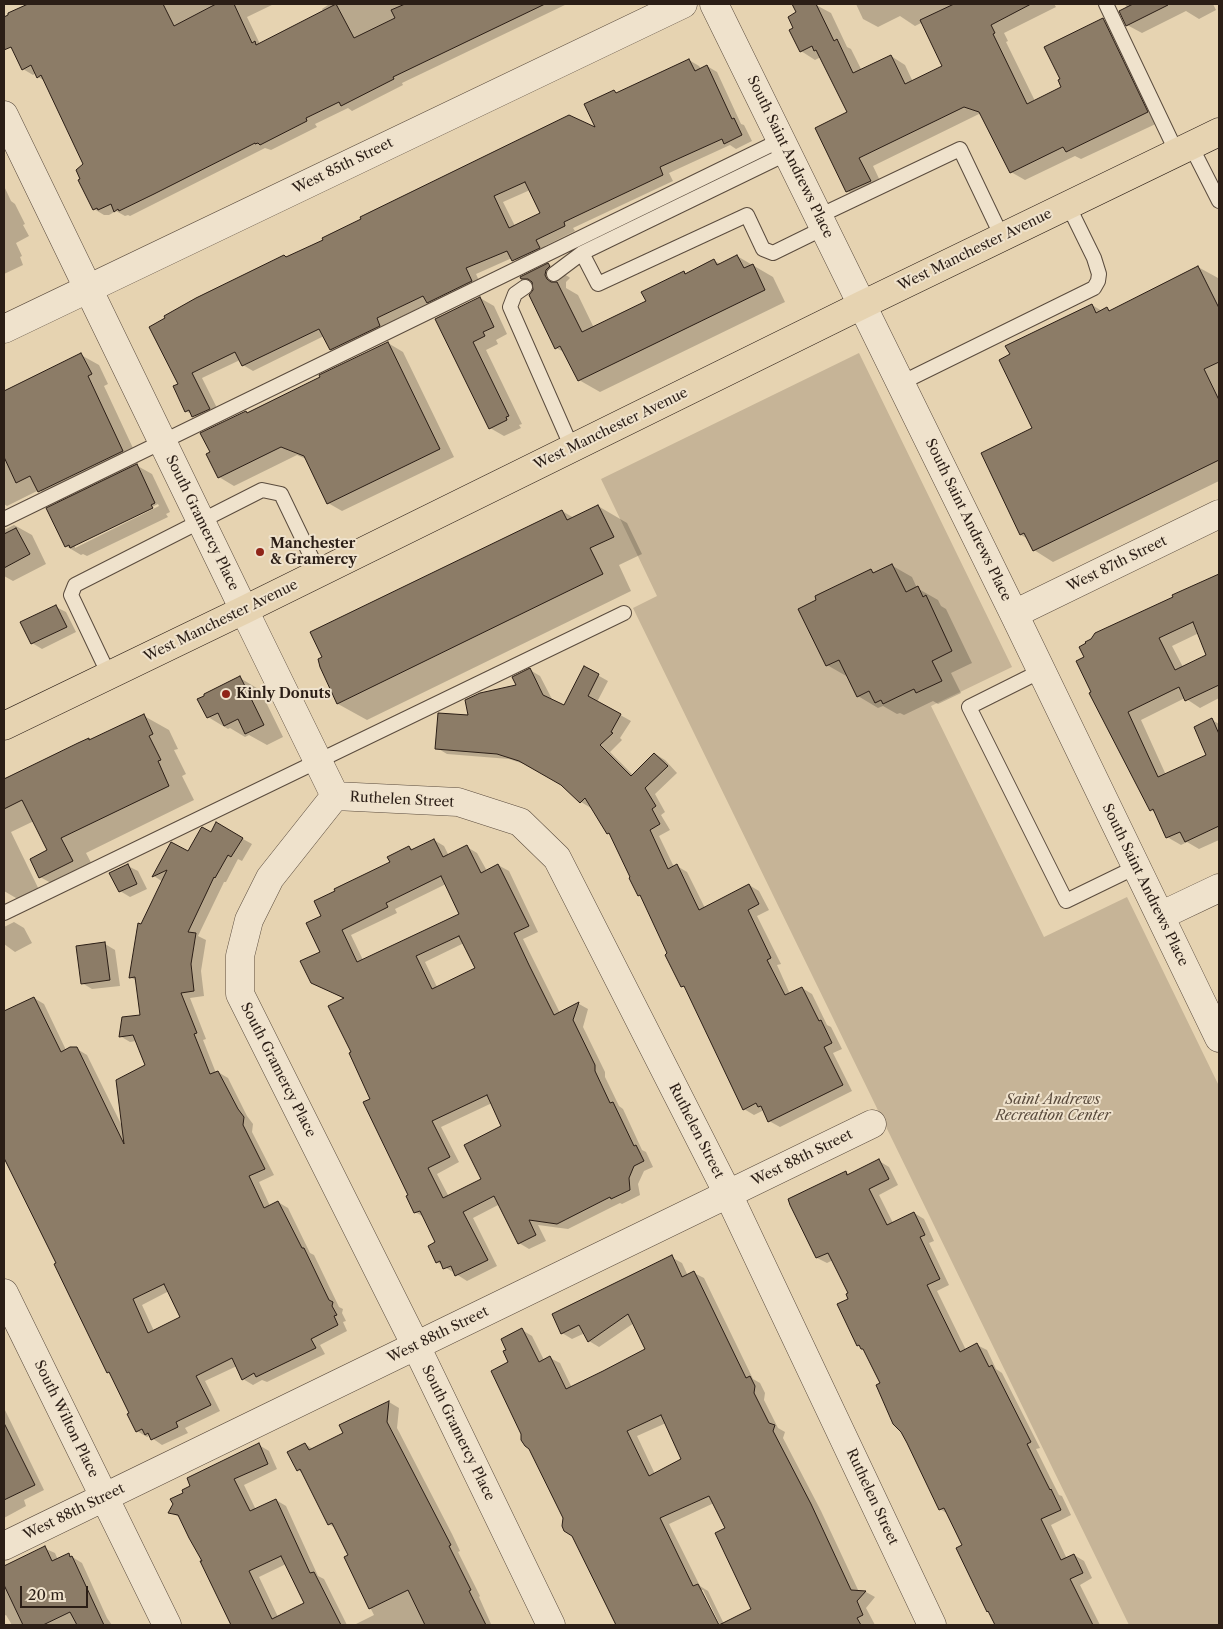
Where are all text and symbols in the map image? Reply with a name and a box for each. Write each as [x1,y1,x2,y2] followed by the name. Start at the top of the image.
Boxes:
[743,73,837,241] street label: South Saint Andrews Place
[290,134,396,198] street label: West 85th Street
[895,205,1055,295] street label: West Manchester Avenue
[531,384,691,474] street label: West Manchester Avenue
[921,436,1015,604] street label: South Saint Andrews Place
[162,452,242,594] street label: South Gramercy Place
[1064,533,1170,595] street label: West 87th Street
[270,536,357,568] place label: Manchester & Gramercy
[254,546,266,558] marker: Manchester & Gramercy
[141,576,301,666] street label: West Manchester Avenue
[236,686,331,702] place label: Kinly Donuts
[220,688,232,700] marker: Kinly Donuts
[349,789,455,811] street label: Ruthelen Street
[1098,801,1192,969] street label: South Saint Andrews Place
[237,1000,319,1140] street label: South Gramercy Place
[665,1081,727,1181] street label: Ruthelen Street
[995,1092,1111,1124] park label: Saint Andrews Recreation Center
[749,1126,855,1190] street label: West 88th Street
[385,1303,491,1367] street label: West 88th Street
[30,1357,102,1481] street label: South Wilton Place
[418,1362,498,1504] street label: South Gramercy Place
[842,1446,902,1548] street label: Ruthelen Street
[21,1480,127,1544] street label: West 88th Street
[22,1576,90,1608] scale bar
[28,1585,64,1604] text: 20 m

